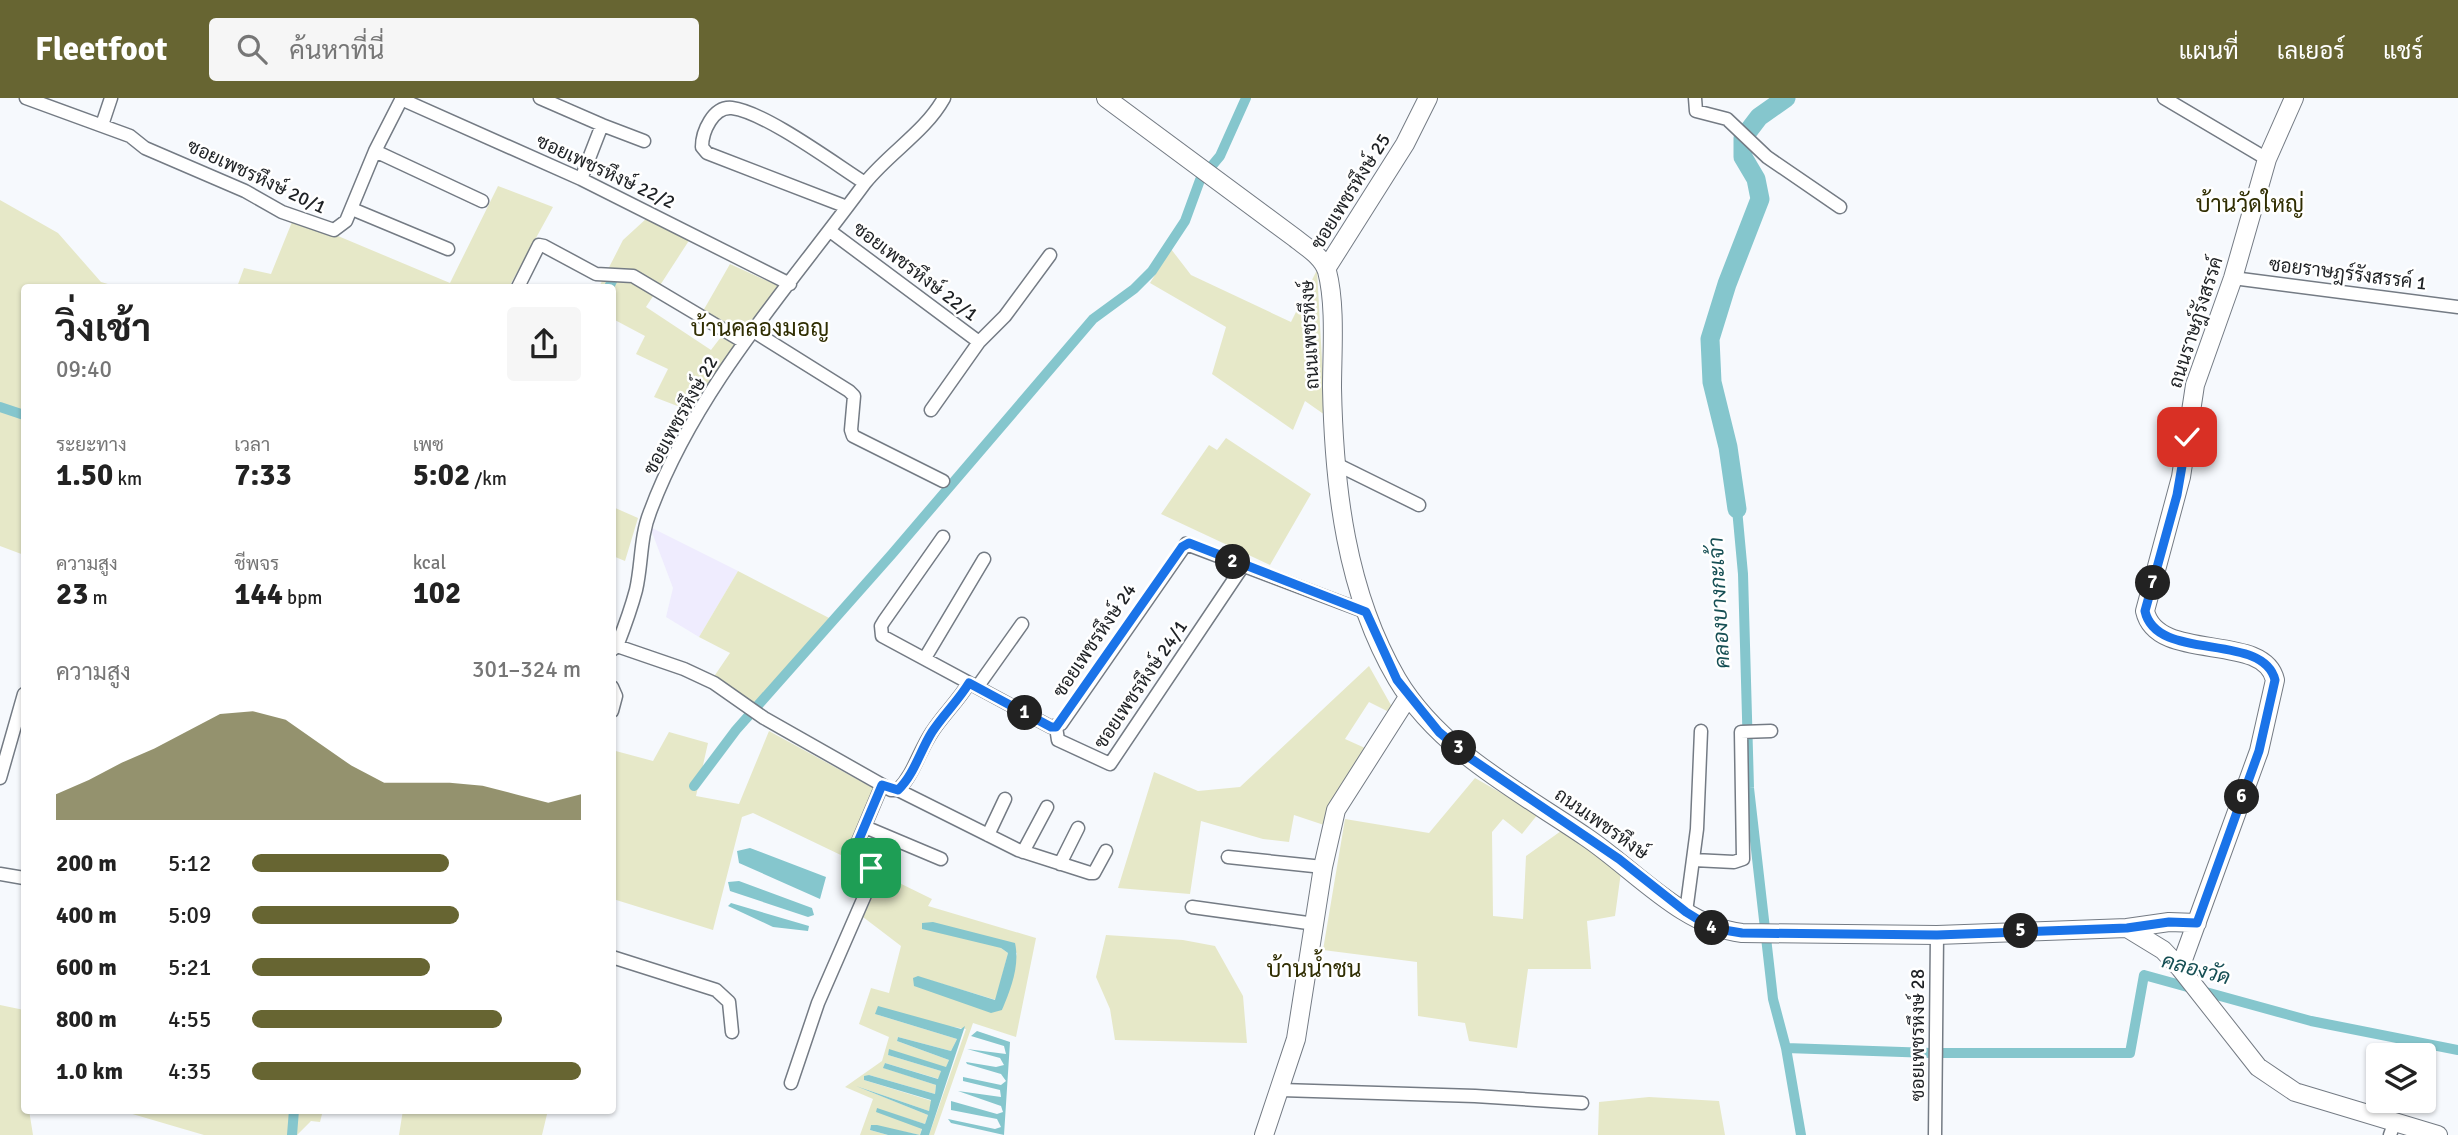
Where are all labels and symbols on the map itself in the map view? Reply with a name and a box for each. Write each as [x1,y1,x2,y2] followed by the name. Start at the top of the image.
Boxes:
[532,128,679,215] street label: ซอยเพชรหึงษ์ 22/2
[1305,129,1396,254] street label: ซอยเพชรหึงษ์ 25
[183,133,330,220] street label: ซอยเพชรหึงษ์ 20/1
[2196,188,2304,219] district label: บ้านวัดใหญ่
[848,216,983,327] street label: ซอยเพชรหึงษ์ 22/1
[2268,251,2428,296] street label: ซอยราษฎร์รังสรรค์ 1
[2162,253,2229,391] street label: ถนนราษฎ์รังสรรค์
[1294,279,1325,390] street label: ถนนเพชรหึงษ์
[691,313,829,343] district label: บ้านคลองมอญ
[637,351,723,479] street label: ซอยเพชรหึงษ์ 22
[2157,407,2217,467] pin
[1703,537,1735,669] water label: คลองบางกะเจ้า
[1216,545,1250,580] pin: 2
[2136,566,2170,601] pin: 7
[1047,578,1142,702] street label: ซอยเพชรหึงษ์ 24
[1088,615,1193,754] street label: ซอยเพชรหึงษ์ 24/1
[1007,696,1042,730] pin: 1
[1442,730,1476,766] pin: 3
[2224,780,2260,814] pin: 6
[1550,782,1654,866] street label: ถนนเพชรหึงษ์
[841,838,901,898] pin
[1694,910,1730,946] pin: 4
[2004,914,2038,948] pin: 5
[2159,947,2233,991] water label: คลองวัด
[1266,949,1362,984] district label: บ้านน้ำชน
[1905,969,1930,1101] street label: ซอยเพชรหึงษ์ 28

